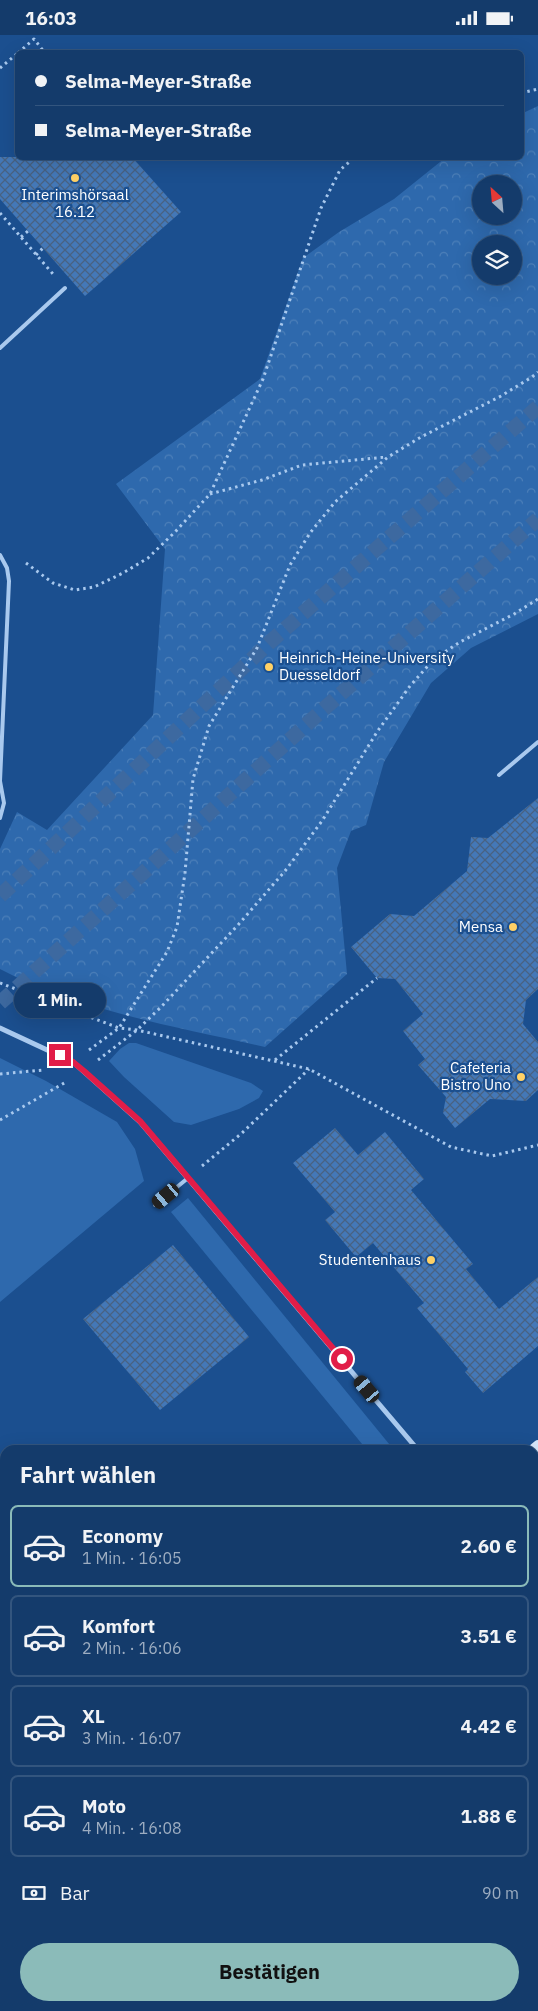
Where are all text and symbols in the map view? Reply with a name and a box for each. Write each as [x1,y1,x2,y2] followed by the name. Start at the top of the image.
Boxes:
[25,6,77,30] text: 16:03
[65,69,252,93] text: Selma-Meyer-Straße
[65,118,252,142] text: Selma-Meyer-Straße
[69,172,81,184] marker: Interimshörsaal 16.12
[472,175,522,225] north arrow
[472,175,522,285] map controls
[21,185,129,221] place label: Interimshörsaal 16.12
[472,235,522,285] button: layers
[279,648,455,684] place label: Heinrich-Heine-University Duesseldorf
[263,661,275,673] marker: Heinrich-Heine-University Duesseldorf
[459,917,503,936] place label: Mensa
[507,921,519,933] marker: Mensa
[14,983,106,1017] callout: 1 Min.
[37,990,83,1010] text: 1 Min.
[49,1044,71,1066] route end
[441,1058,511,1094] place label: Cafeteria Bistro Uno
[515,1071,527,1083] marker: Cafeteria Bistro Uno
[149,1181,182,1211] car
[319,1250,421,1269] place label: Studentenhaus
[425,1254,437,1266] marker: Studentenhaus
[331,1348,353,1370] route start
[351,1373,382,1405] car
[20,1460,156,1489] text: Fahrt wählen
[22,1524,67,1569] icon: car
[82,1524,163,1548] text: Economy
[461,1534,517,1558] text: 2.60 €
[82,1548,182,1568] text: 1 Min. · 16:05
[22,1614,67,1659] icon: car
[82,1614,155,1638] text: Komfort
[461,1624,517,1648] text: 3.51 €
[82,1638,182,1658] text: 2 Min. · 16:06
[22,1704,67,1749] icon: car
[82,1704,105,1728] text: XL
[461,1714,517,1738] text: 4.42 €
[82,1728,182,1748] text: 3 Min. · 16:07
[22,1794,67,1839] icon: car
[82,1794,126,1818] text: Moto
[461,1804,517,1828] text: 1.88 €
[82,1818,182,1838] text: 4 Min. · 16:08
[20,1879,48,1907] icon: cash
[60,1881,90,1905] text: Bar
[482,1883,519,1903] text: 90 m
[20,1943,519,2001] button: Bestätigen

